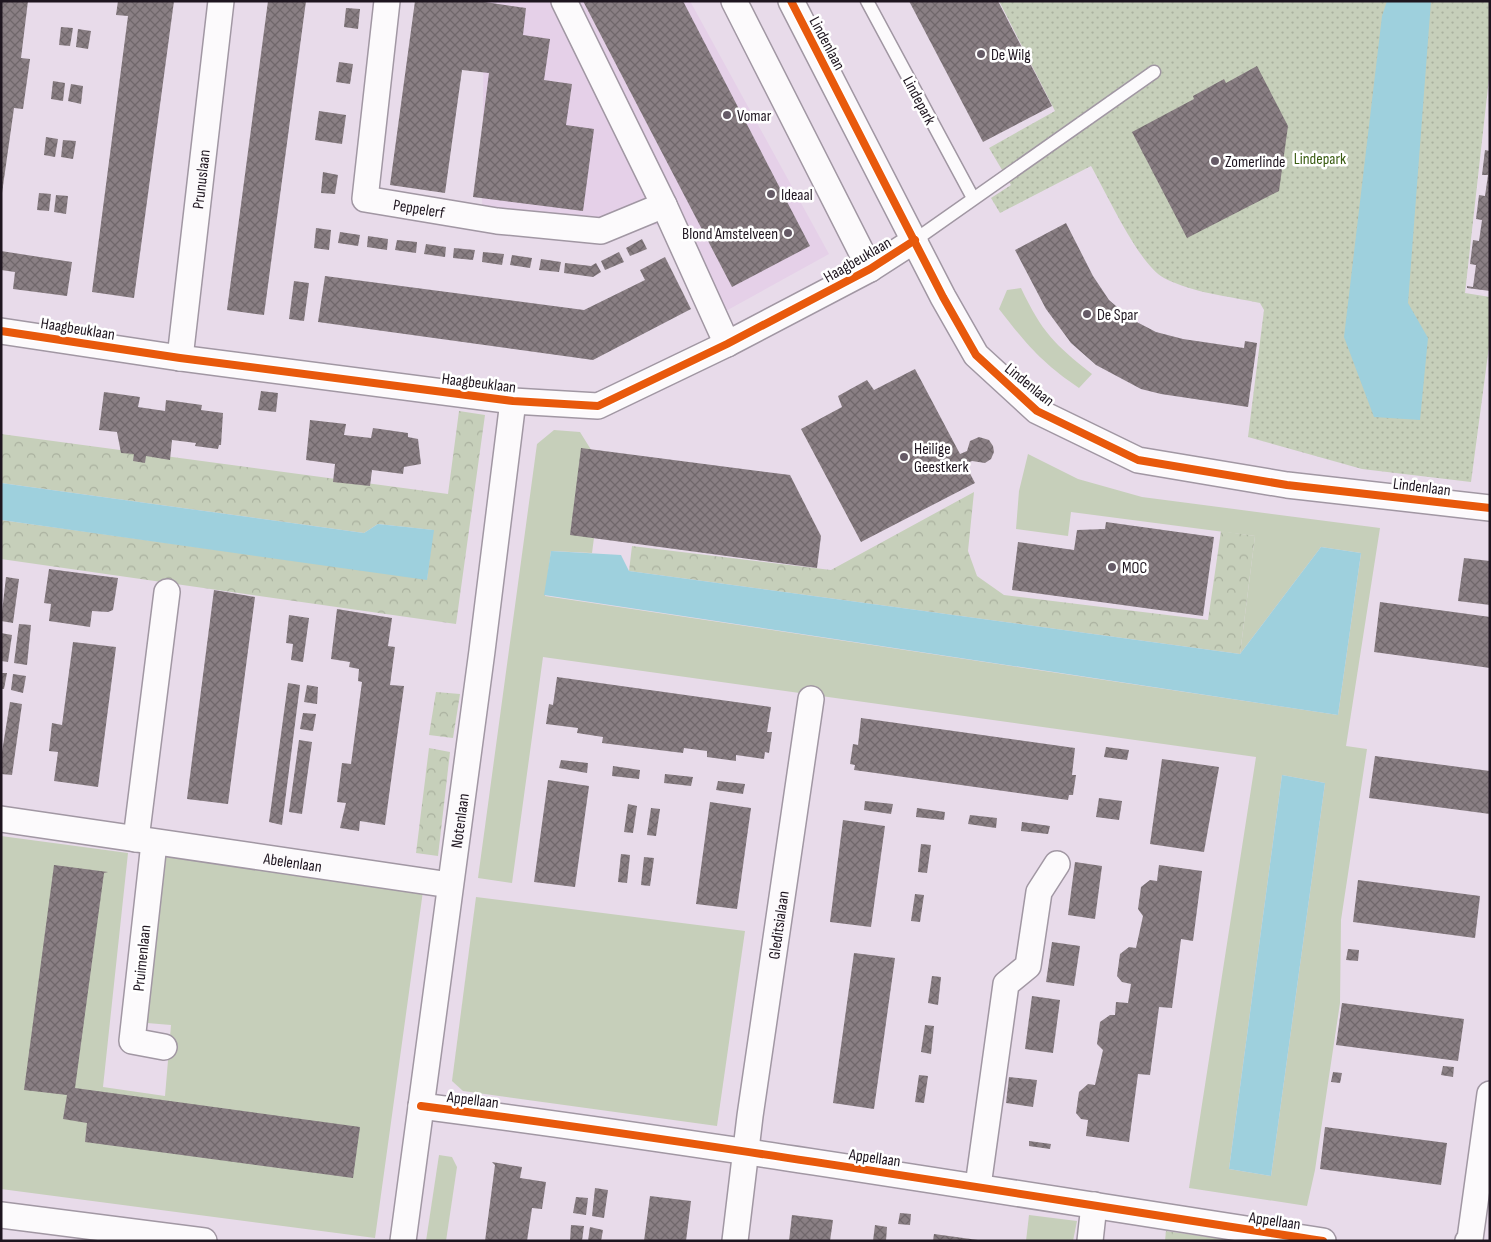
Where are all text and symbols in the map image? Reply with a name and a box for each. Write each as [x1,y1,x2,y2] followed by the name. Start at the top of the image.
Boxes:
[805,14,849,74] street label: Lindenlaan
[991,46,1031,65] place label: De Wilg
[975,48,987,60] marker: De Wilg
[898,73,939,128] street label: Lindepark
[737,107,772,126] place label: Vomar
[721,109,733,121] marker: Vomar
[189,149,215,210] street label: Prunuslaan
[1294,150,1346,169] park label: Lindepark
[1225,153,1285,172] place label: Zomerlinde
[1209,155,1221,167] marker: Zomerlinde
[781,186,813,205] place label: Ideaal
[765,188,777,200] marker: Ideaal
[392,196,446,223] street label: Peppelerf
[682,225,778,244] place label: Blond Amstelveen
[782,227,794,239] marker: Blond Amstelveen
[821,233,895,287] street label: Haagbeuklaan
[1097,306,1138,325] place label: De Spar
[1081,308,1093,320] marker: De Spar
[39,314,116,345] street label: Haagbeuklaan
[1001,360,1058,411] street label: Lindenlaan
[441,369,517,397] street label: Haagbeuklaan
[914,440,969,477] place label: Heilige Geestkerk
[898,451,910,463] marker: Heilige Geestkerk
[1392,475,1452,500] street label: Lindenlaan
[1122,559,1147,578] place label: MOC
[1106,561,1118,573] marker: MOC
[448,792,474,849] street label: Notenlaan
[261,850,323,877] street label: Abelenlaan
[765,890,794,961] street label: Gleditsialaan
[130,924,155,992] street label: Pruimenlaan
[445,1088,500,1113] street label: Appellaan
[847,1145,902,1172] street label: Appellaan
[1247,1208,1302,1235] street label: Appellaan

